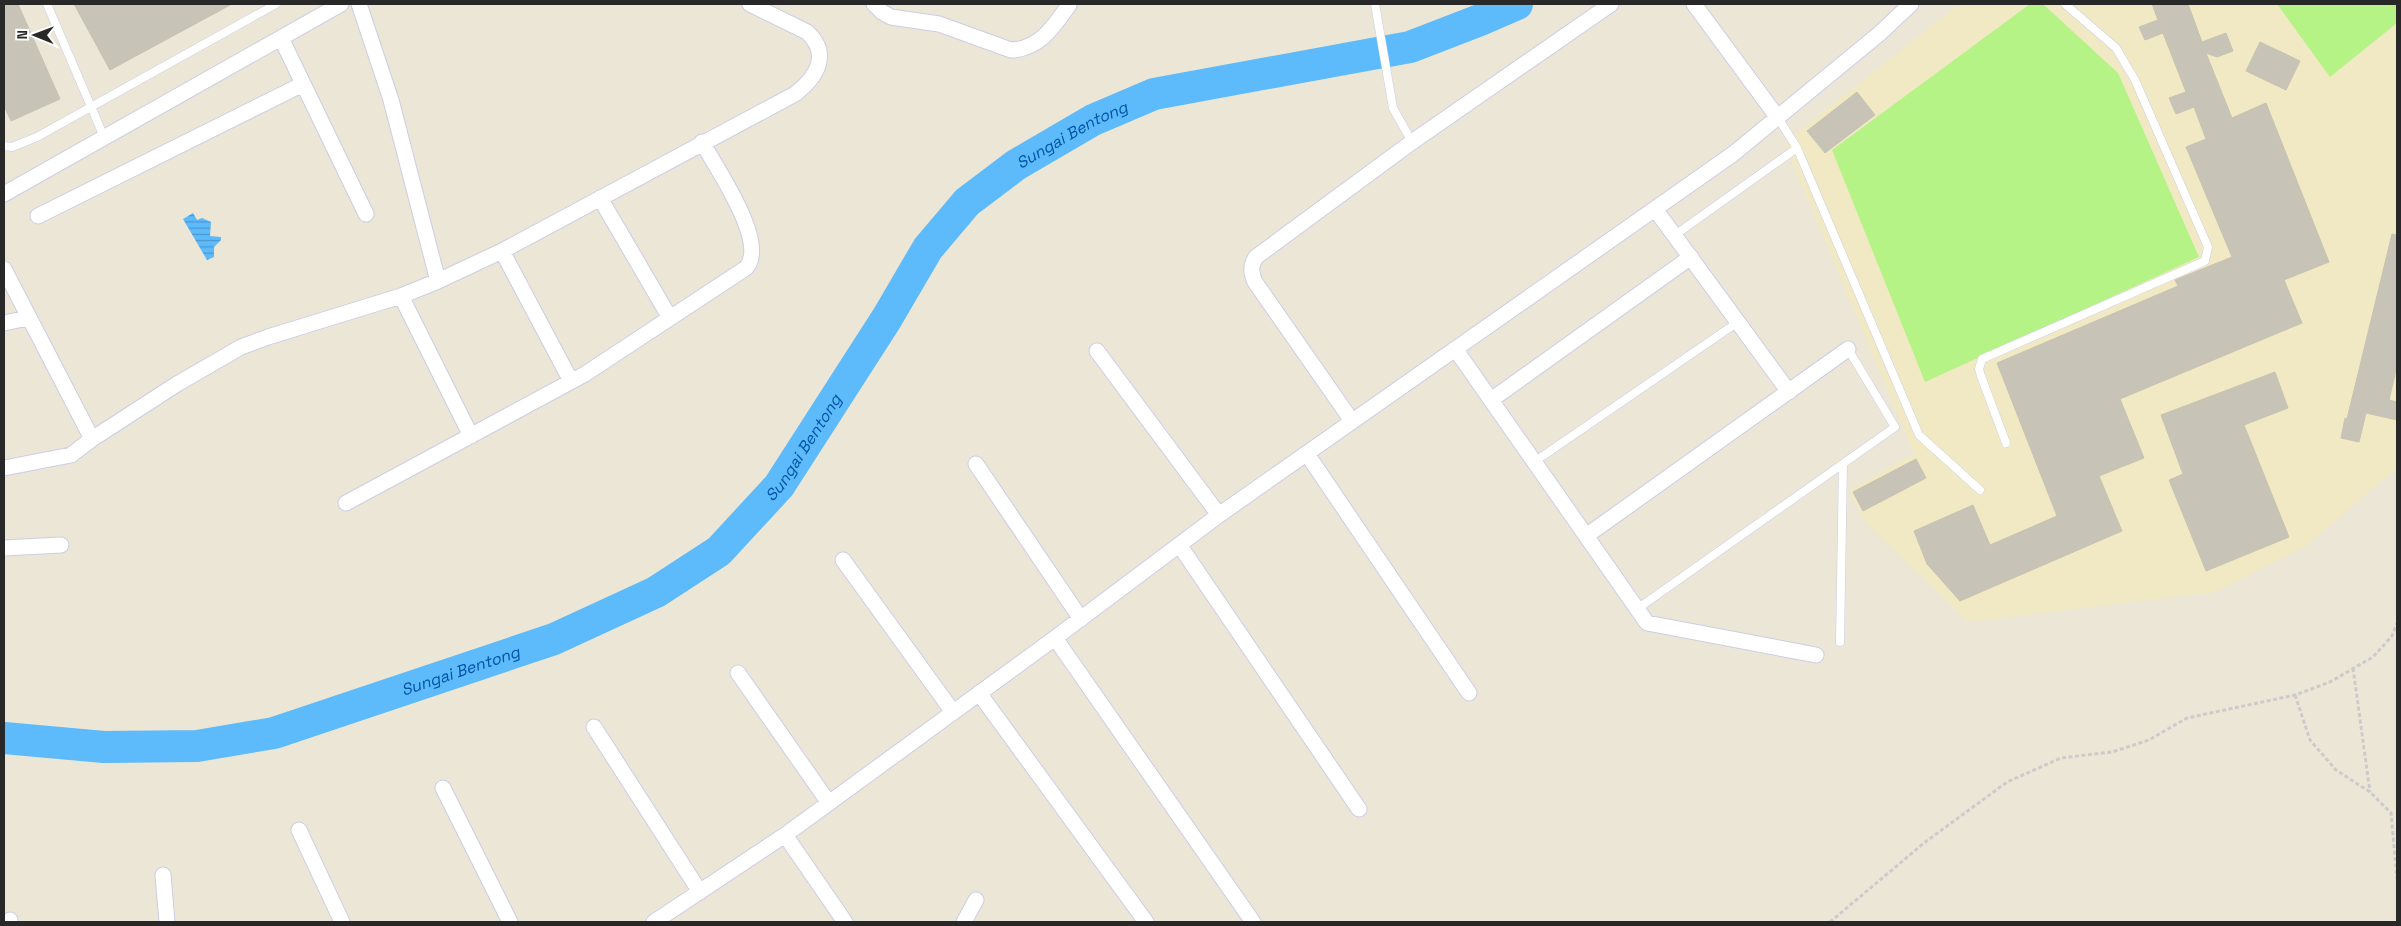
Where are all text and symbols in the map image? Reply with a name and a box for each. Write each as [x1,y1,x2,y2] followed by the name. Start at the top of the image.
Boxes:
[10,10,60,60] north arrow
[13,30,31,40] text: N
[1013,96,1131,174] water label: Sungai Bentong
[760,390,847,506] water label: Sungai Bentong
[398,641,523,701] water label: Sungai Bentong

